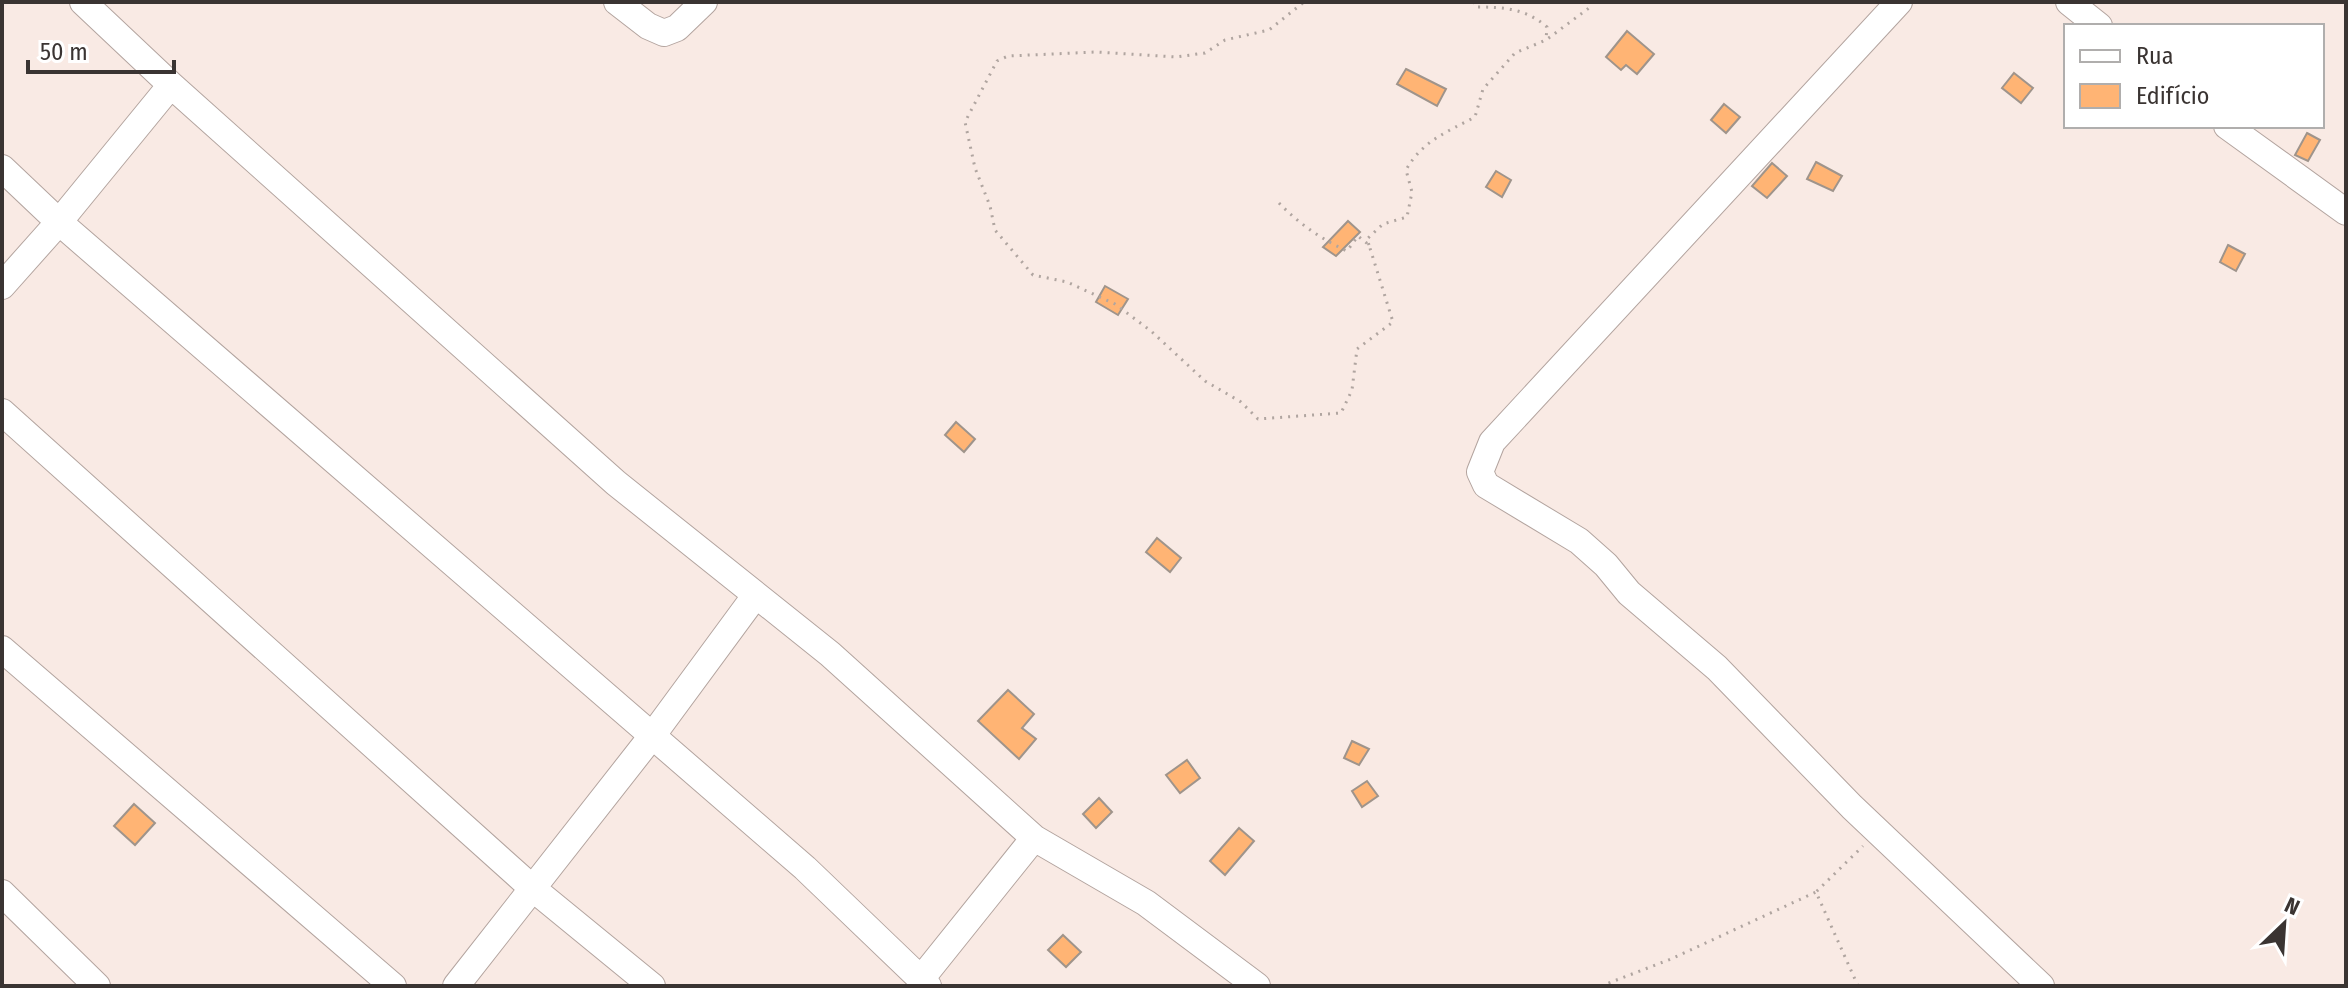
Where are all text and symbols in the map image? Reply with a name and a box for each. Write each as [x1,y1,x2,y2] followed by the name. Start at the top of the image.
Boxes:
[28,24,174,74] scale bar
[2064,24,2324,128] legend
[40,38,88,66] text: 50 m
[2136,42,2173,70] text: Rua
[2136,82,2209,110] text: Edifício
[2244,884,2324,964] north arrow
[2281,891,2304,921] text: N

